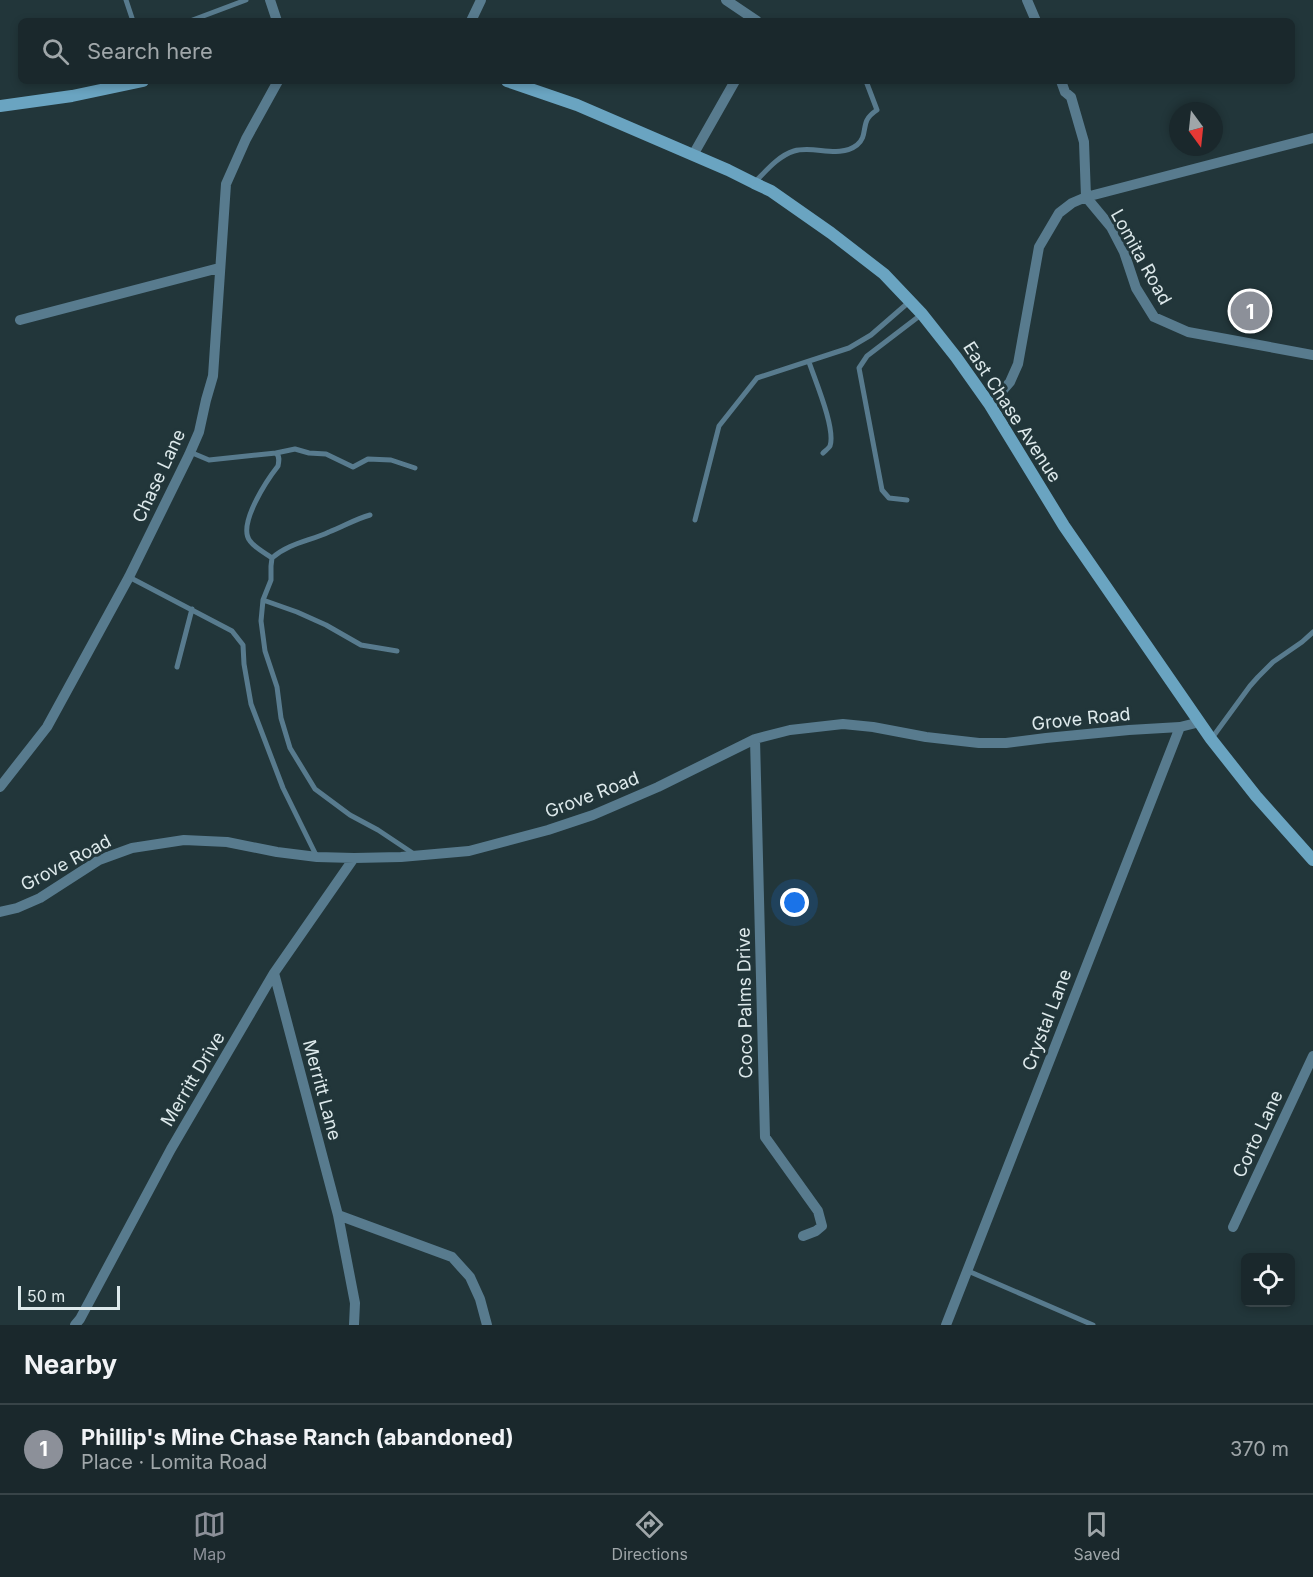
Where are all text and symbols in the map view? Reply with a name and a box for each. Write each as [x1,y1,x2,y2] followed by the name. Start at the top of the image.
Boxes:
[18,18,1295,84] search box
[39,35,72,68] icon: search
[87,38,213,64] text: Search here
[1169,102,1223,156] north arrow
[1107,205,1176,308] street label: Lomita Road
[1230,288,1270,334] pin: 1
[959,337,1066,486] street label: East Chase Avenue
[128,426,189,526] street label: Chase Lane
[1031,703,1131,734] street label: Grove Road
[542,767,642,822] street label: Grove Road
[17,830,114,895] street label: Grove Road
[780,888,809,917] your location
[733,927,756,1079] street label: Coco Palms Drive
[1018,966,1075,1073] street label: Crystal Lane
[156,1028,229,1130] street label: Merritt Drive
[299,1037,346,1142] street label: Merritt Lane
[1228,1087,1287,1181] street label: Corto Lane
[1241,1253,1295,1307] map controls
[1241,1253,1295,1307] button: locate
[18,1283,120,1310] scale bar
[27,1286,65,1306] text: 50 m
[24,1349,117,1380] text: Nearby
[81,1424,514,1450] text: Phillip's Mine Chase Ranch (abandoned)
[39,1437,48,1461] text: 1
[1230,1437,1289,1461] text: 370 m
[81,1450,267,1474] text: Place · Lomita Road
[193,1508,226,1564] tab: Map
[612,1508,688,1564] tab: Directions
[1073,1508,1120,1564] tab: Saved

